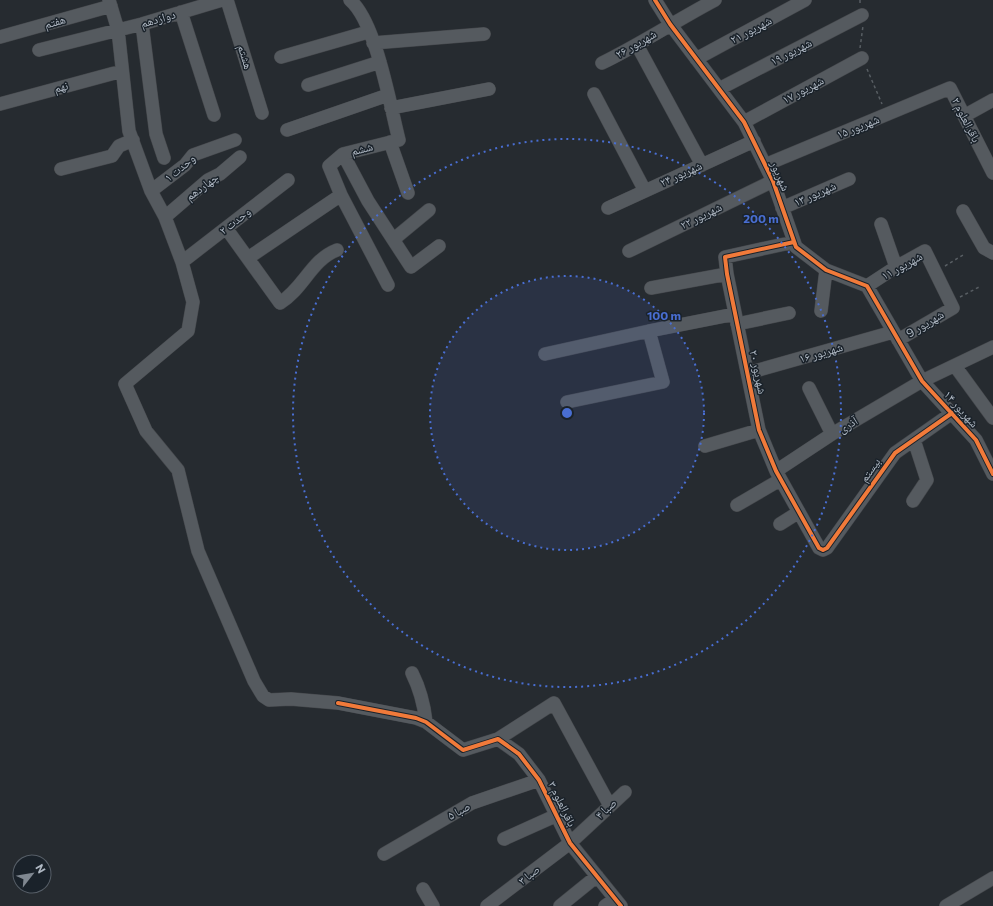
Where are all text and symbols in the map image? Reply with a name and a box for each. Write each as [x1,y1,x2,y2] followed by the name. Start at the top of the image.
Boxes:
[139,6,177,32] street label: دوازدهم
[43,11,67,33] street label: هفتم
[727,12,774,47] street label: شهریور ۲۱
[613,26,659,61] street label: شهریور ۲۶
[767,35,814,69] street label: شهریور ۱۹
[234,43,256,71] street label: هشتم
[779,72,826,107] street label: شهریور ۱۷
[52,77,70,97] street label: نهم
[948,95,984,145] street label: باقرالعلوم ۲
[834,111,882,142] street label: شهریور ۱۵
[349,139,375,159] street label: ششم
[161,150,198,184] street label: وحدت ۱
[767,157,794,193] street label: شهریور
[657,158,704,190] street label: شهریور ۲۴
[182,169,222,204] street label: چهاردهم
[791,178,838,210] street label: شهریور ۱۳
[677,199,724,232] street label: شهریور ۲۲
[216,204,253,237] street label: وحدت ۲
[743,211,779,225] text: 200 m
[879,248,925,283] street label: شهریور ۱۱
[903,306,946,341] street label: شهریور 9
[647,308,681,322] text: 100 m
[797,339,845,366] street label: شهریور ۱۶
[746,348,770,395] street label: شهریور ۲۰
[941,387,982,431] street label: شهریور ۱۴
[560,406,574,420] centre of rings
[835,413,861,436] street label: آذری
[856,455,884,485] street label: بیستم
[544,779,580,829] street label: باقرالعلوم ۳
[592,795,620,822] street label: صبا ۴
[445,798,473,823] street label: صبا ۵
[12,854,52,894] north arrow
[515,861,543,888] street label: صبا ۳
[33,862,49,875] text: N

